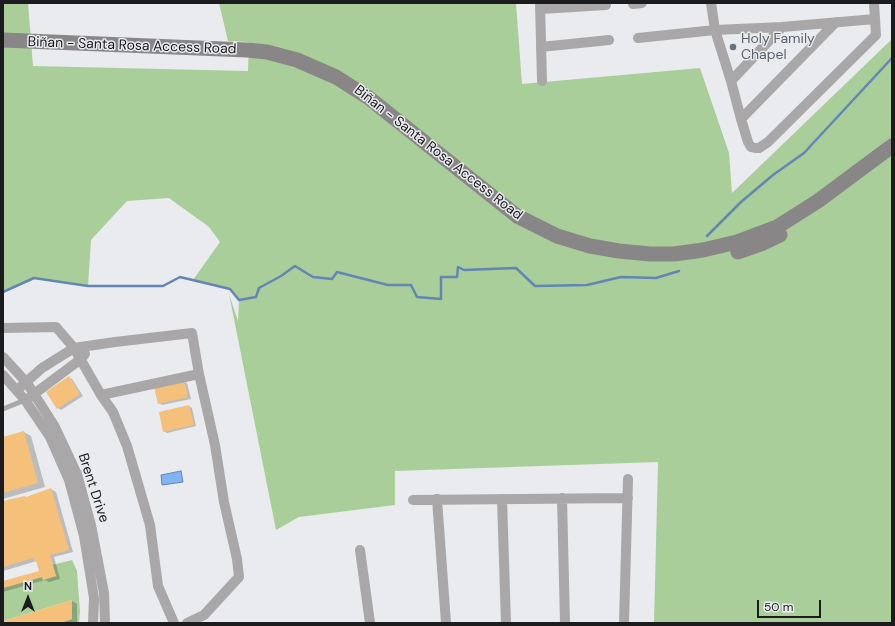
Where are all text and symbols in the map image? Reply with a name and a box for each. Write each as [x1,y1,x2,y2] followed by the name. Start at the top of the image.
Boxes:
[741,31,815,64] place label: Holy Family Chapel
[27,34,237,58] street label: Biñan - Santa Rosa Access Road
[728,42,738,52] marker: Holy Family Chapel
[351,82,525,224] street label: Biñan - Santa Rosa Access Road
[74,451,112,525] street label: Brent Drive
[8,578,48,618] north arrow
[24,579,32,593] text: N
[759,592,823,618] scale bar
[764,599,793,615] text: 50 m

